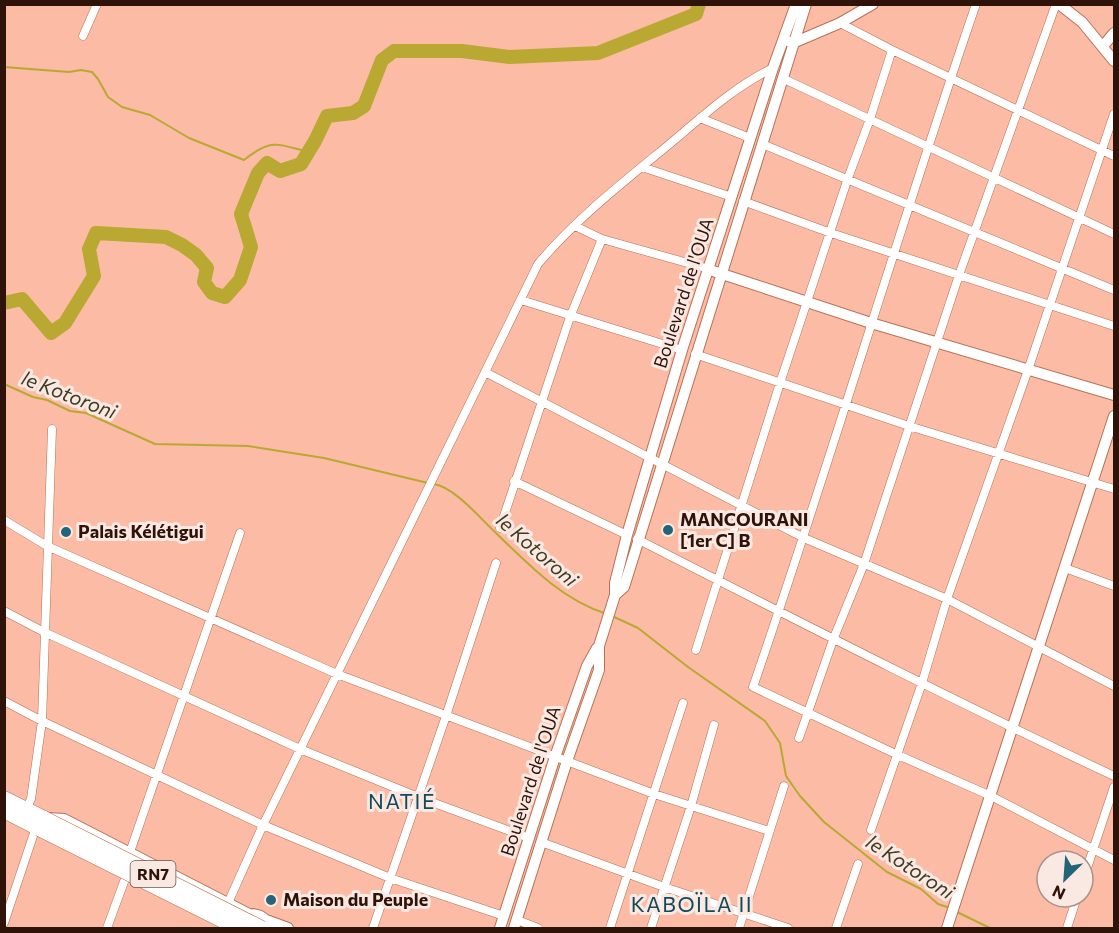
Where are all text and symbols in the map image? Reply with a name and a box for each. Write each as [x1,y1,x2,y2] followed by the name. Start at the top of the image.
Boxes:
[648,215,718,371] street label: Boulevard de l'OUA
[19,365,121,423] water label: le Kotoroni
[492,507,584,592] water label: le Kotoroni
[680,508,808,551] place label: MANCOURANI [1er C] B
[78,520,204,542] place label: Palais Kélétigui
[661,523,675,537] marker: MANCOURANI [1er C] B
[59,525,73,539] marker: Palais Kélétigui
[495,703,565,859] street label: Boulevard de l'OUA
[368,788,436,813] district label: NATIÉ
[862,829,960,904] water label: le Kotoroni
[1035,849,1095,909] north arrow
[130,861,176,887] road number: RN7
[1049,882,1068,904] text: N
[283,888,428,910] place label: Maison du Peuple
[631,891,753,916] district label: KABOÏLA II
[264,893,278,907] marker: Maison du Peuple

